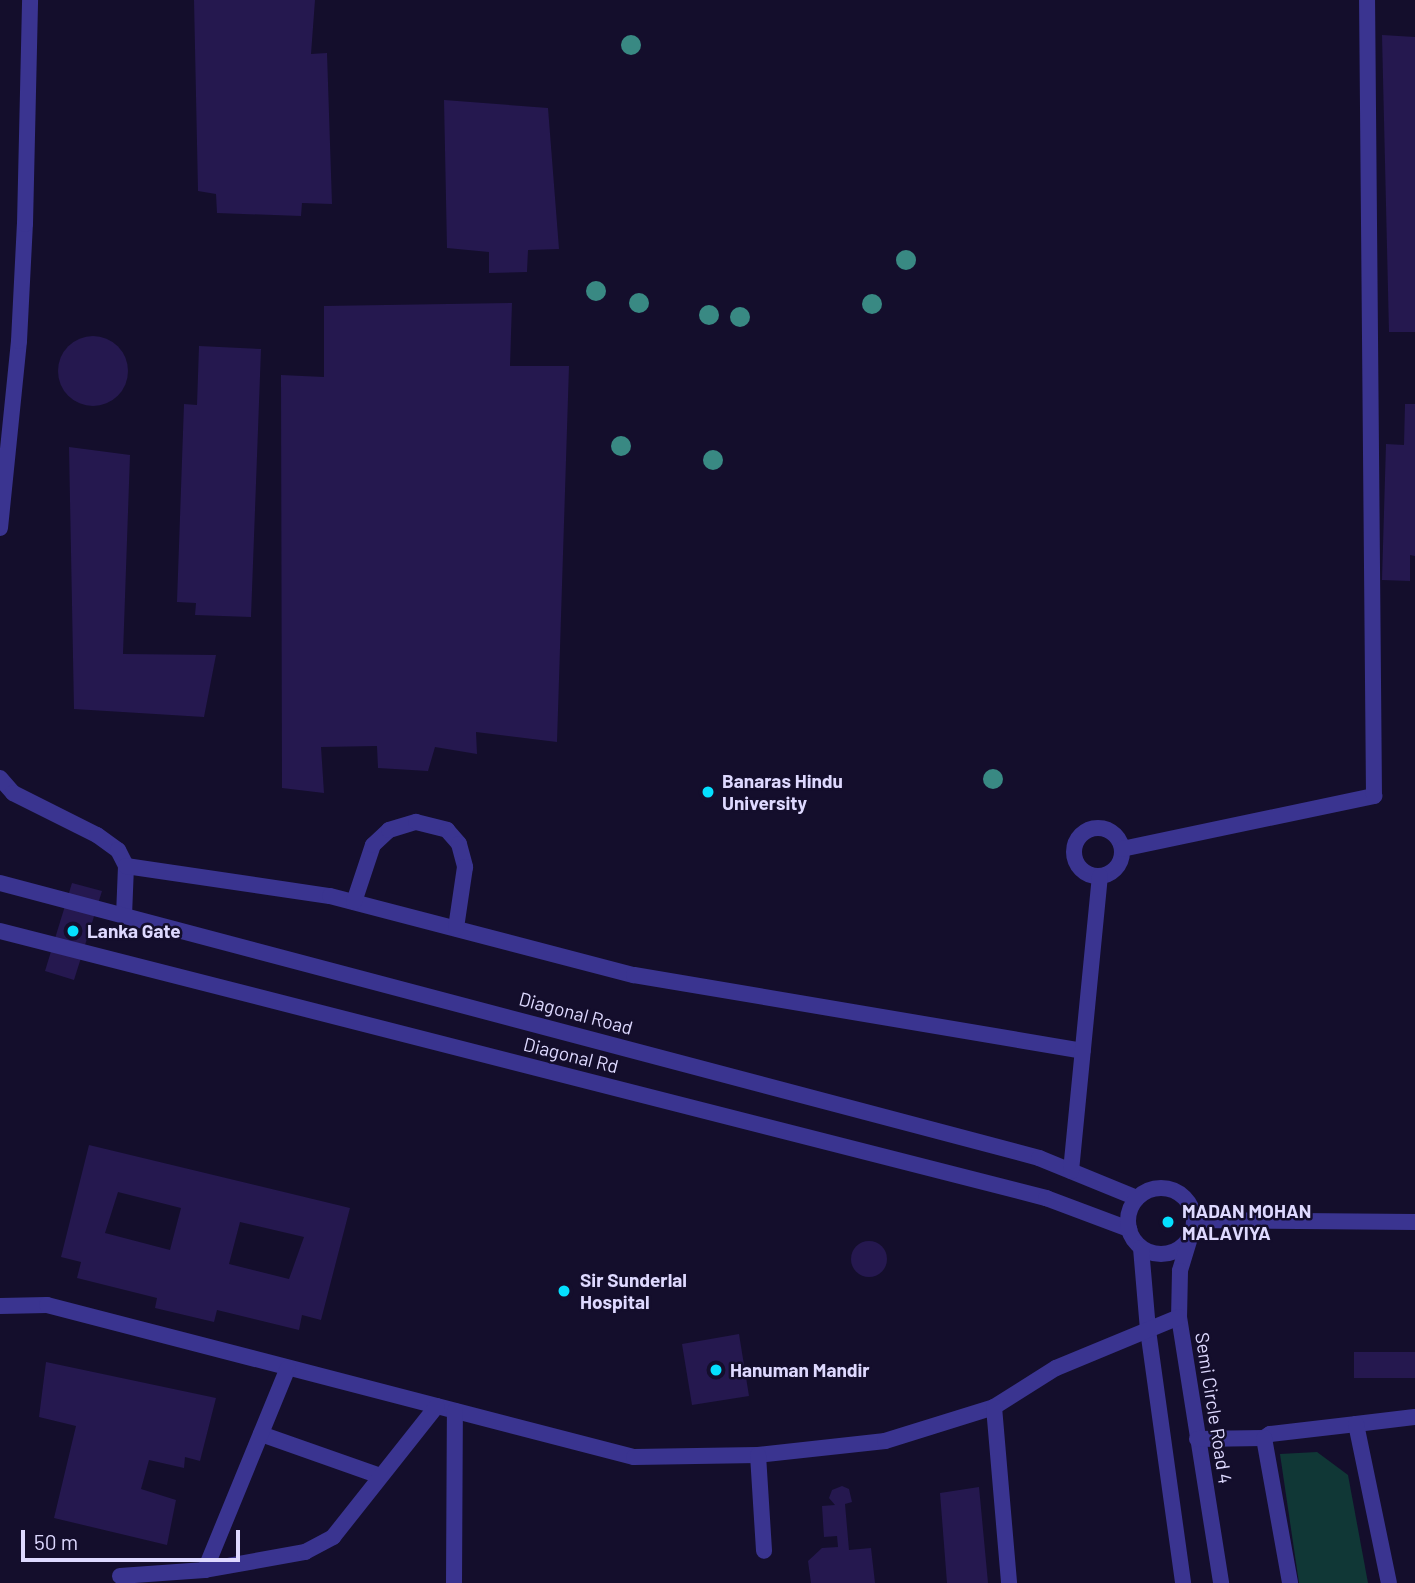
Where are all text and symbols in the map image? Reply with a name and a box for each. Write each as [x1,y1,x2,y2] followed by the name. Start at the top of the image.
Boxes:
[722,770,843,814] place label: Banaras Hindu University
[700,784,716,800] marker: Banaras Hindu University
[87,920,181,942] place label: Lanka Gate
[65,923,81,939] marker: Lanka Gate
[517,987,635,1039] street label: Diagonal Road
[521,1032,621,1078] street label: Diagonal Rd
[1182,1200,1311,1244] place label: MADAN MOHAN MALAVIYA
[1160,1214,1176,1230] marker: MADAN MOHAN MALAVIYA
[580,1269,687,1313] place label: Sir Sunderlal Hospital
[554,1281,574,1301] marker: Sir Sunderlal Hospital
[1191,1331,1237,1485] street label: Semi Circle Road 4
[730,1359,870,1381] place label: Hanuman Mandir
[708,1362,724,1378] marker: Hanuman Mandir
[24,1516,243,1560] scale bar
[34,1529,78,1554] text: 50 m

